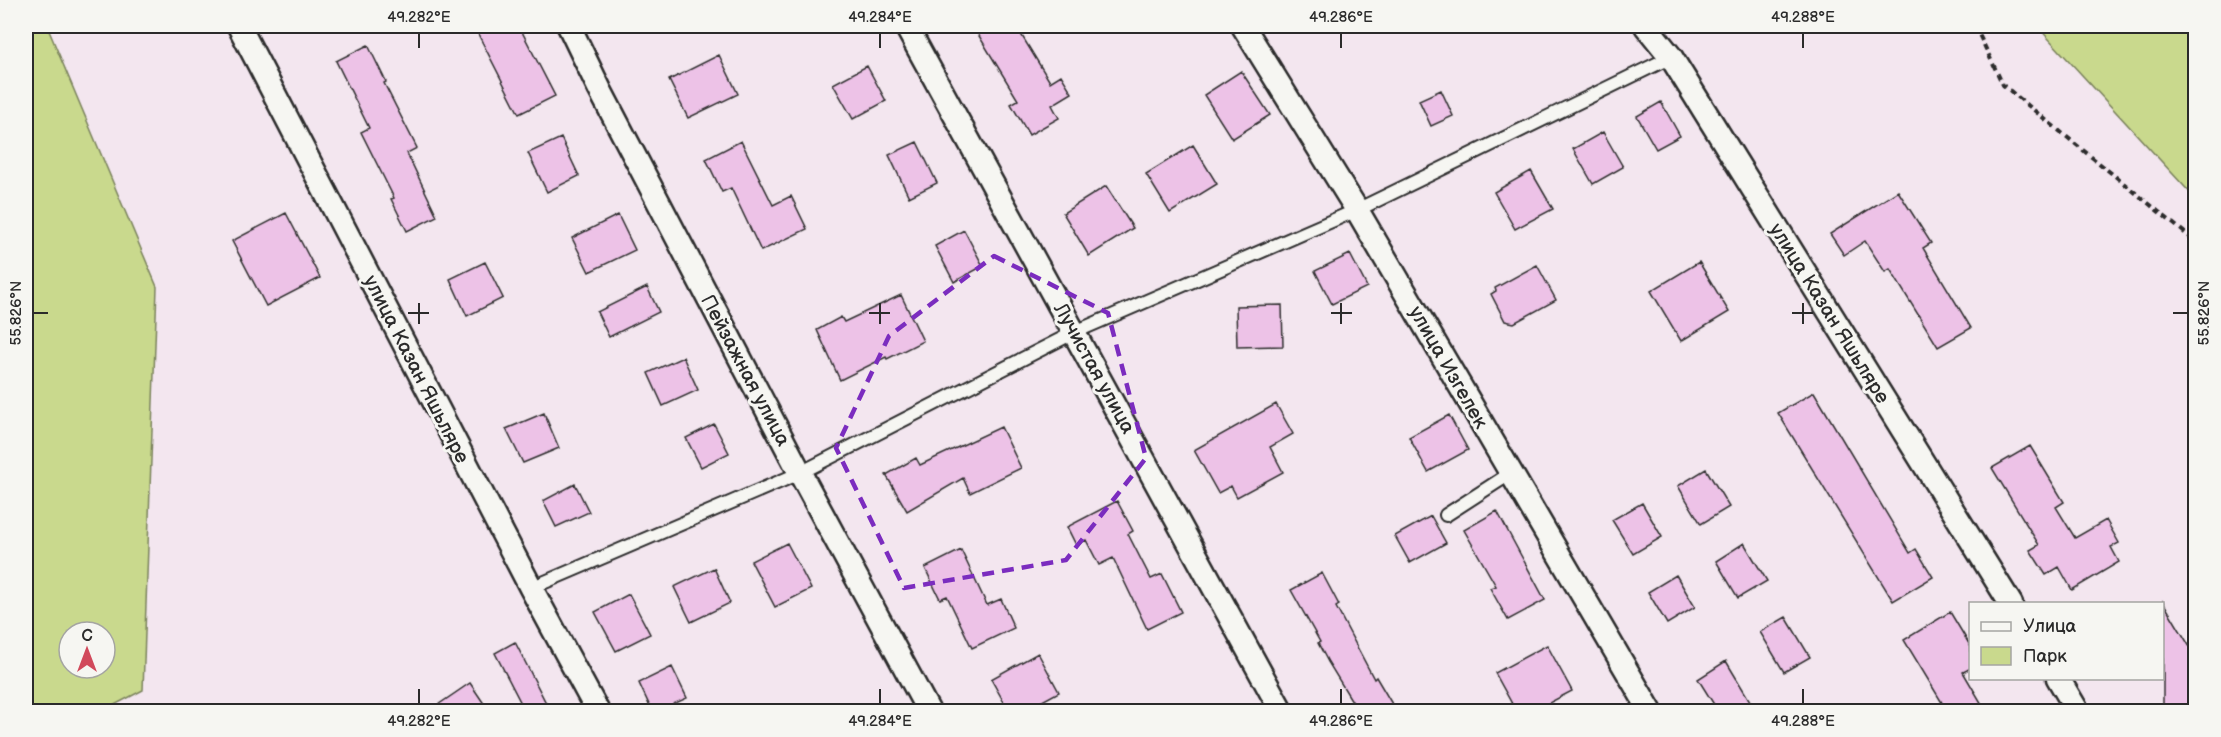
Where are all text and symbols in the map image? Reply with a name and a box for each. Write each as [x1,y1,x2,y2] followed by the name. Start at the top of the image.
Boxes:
[387,8,451,27] text: 49.282°E
[848,8,912,27] text: 49.284°E
[1309,8,1373,27] text: 49.286°E
[1771,8,1835,27] text: 49.288°E
[1764,219,1894,408] street label: улица Казан Яшьляре
[358,271,474,467] street label: улица Казан Яшьляре
[7,281,26,345] text: 55.826°N
[2195,281,2214,345] text: 55.826°N
[695,291,795,450] street label: Пейзажная улица
[1048,298,1140,438] street label: Лучистая улица
[1403,302,1493,433] street label: улица Изгелек
[1969,602,2164,680] legend
[2023,616,2077,637] text: Улица
[57,620,117,680] north arrow
[81,627,93,646] text: С
[2023,646,2067,667] text: Парк
[387,712,451,731] text: 49.282°E
[848,712,912,731] text: 49.284°E
[1309,712,1373,731] text: 49.286°E
[1771,712,1835,731] text: 49.288°E

